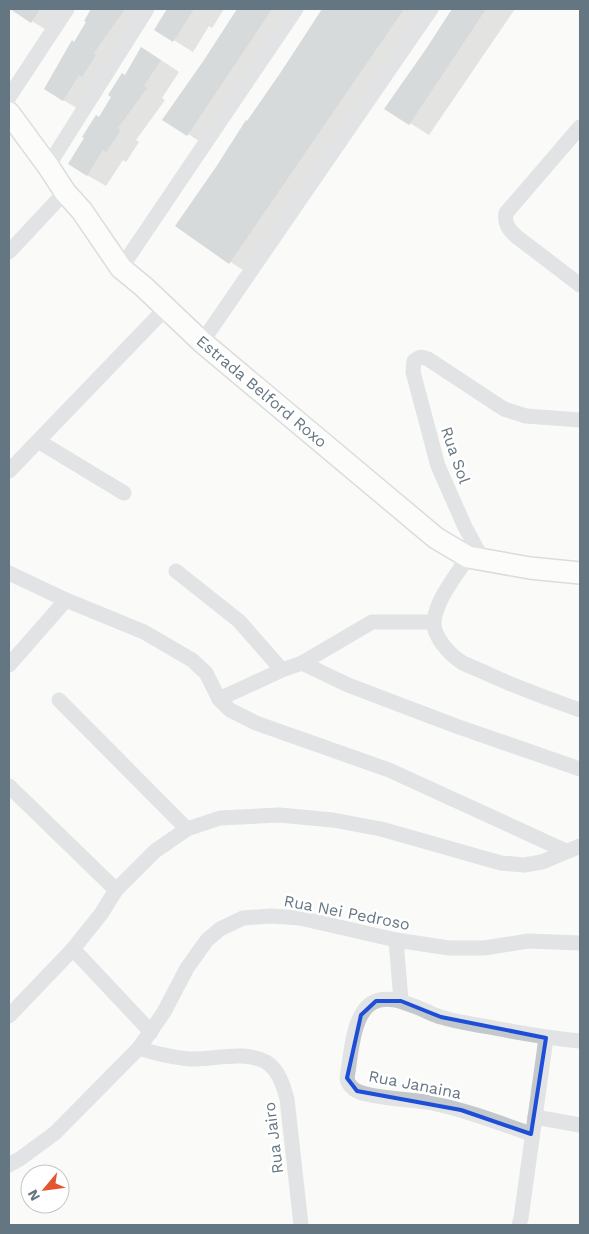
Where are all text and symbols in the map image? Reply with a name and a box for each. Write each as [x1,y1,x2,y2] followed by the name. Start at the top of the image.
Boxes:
[193,331,331,451] street label: Estrada Belford Roxo
[437,424,474,486] street label: Rua Sol
[282,891,411,934] street label: Rua Nei Pedroso
[367,1066,463,1103] street label: Rua Janaina
[260,1101,287,1175] street label: Rua Jairo
[20,1164,70,1214] north arrow
[24,1187,43,1204] text: N

